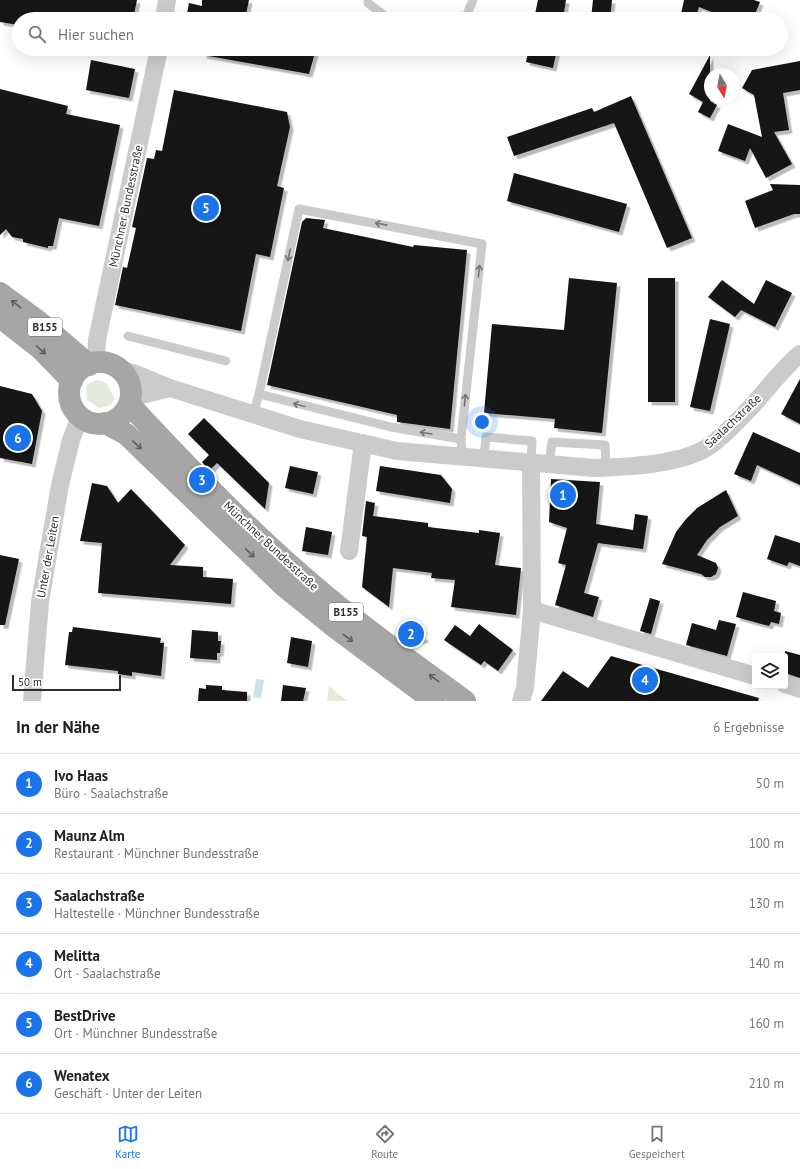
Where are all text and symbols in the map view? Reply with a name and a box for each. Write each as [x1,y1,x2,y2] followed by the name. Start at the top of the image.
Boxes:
[12,12,788,56] search box
[26,23,48,45] icon: search
[58,25,134,44] text: Hier suchen
[704,68,740,104] north arrow
[105,143,146,268] street label: Münchner Bundesstraße
[193,193,219,223] pin: 5
[375,220,388,228] one-way arrow
[285,248,293,261] one-way arrow
[475,265,483,278] one-way arrow
[10,300,21,309] one-way arrow
[28,318,62,336] road number: B155
[36,345,46,355] one-way arrow
[701,391,764,451] street label: Saalachstraße
[462,394,469,407] one-way arrow
[293,401,306,408] one-way arrow
[472,412,492,432] your location
[5,423,31,453] pin: 6
[420,429,433,437] one-way arrow
[132,440,142,450] one-way arrow
[189,465,215,495] pin: 3
[550,480,576,510] pin: 1
[221,498,322,594] street label: Münchner Bundesstraße
[33,515,62,599] street label: Unter der Leiten
[245,548,255,558] one-way arrow
[329,603,363,621] road number: B155
[398,619,424,649] pin: 2
[343,633,354,642] one-way arrow
[752,653,788,689] map controls
[752,653,788,689] button: layers
[632,665,658,695] pin: 4
[12,673,121,692] scale bar
[429,674,440,682] one-way arrow
[18,675,42,689] text: 50 m
[16,716,100,738] text: In der Nähe
[713,719,784,736] text: 6 Ergebnisse
[54,766,108,785] text: Ivo Haas
[25,775,33,792] text: 1
[756,775,784,792] text: 50 m
[54,785,168,802] text: Büro · Saalachstraße
[54,826,125,845] text: Maunz Alm
[25,835,33,852] text: 2
[749,835,784,852] text: 100 m
[54,845,259,862] text: Restaurant · Münchner Bundesstraße
[54,886,145,905] text: Saalachstraße
[25,895,33,912] text: 3
[749,895,784,912] text: 130 m
[54,905,260,922] text: Haltestelle · Münchner Bundesstraße
[54,946,100,965] text: Melitta
[25,955,33,972] text: 4
[749,955,784,972] text: 140 m
[54,965,161,982] text: Ort · Saalachstraße
[54,1006,116,1025] text: BestDrive
[25,1015,33,1032] text: 5
[749,1015,784,1032] text: 160 m
[54,1025,217,1042] text: Ort · Münchner Bundesstraße
[54,1066,110,1085] text: Wenatex
[25,1075,33,1092] text: 6
[749,1075,784,1092] text: 210 m
[54,1085,202,1102] text: Geschäft · Unter der Leiten
[115,1123,140,1161] tab: Karte
[371,1123,398,1161] tab: Route
[629,1123,685,1161] tab: Gespeichert

